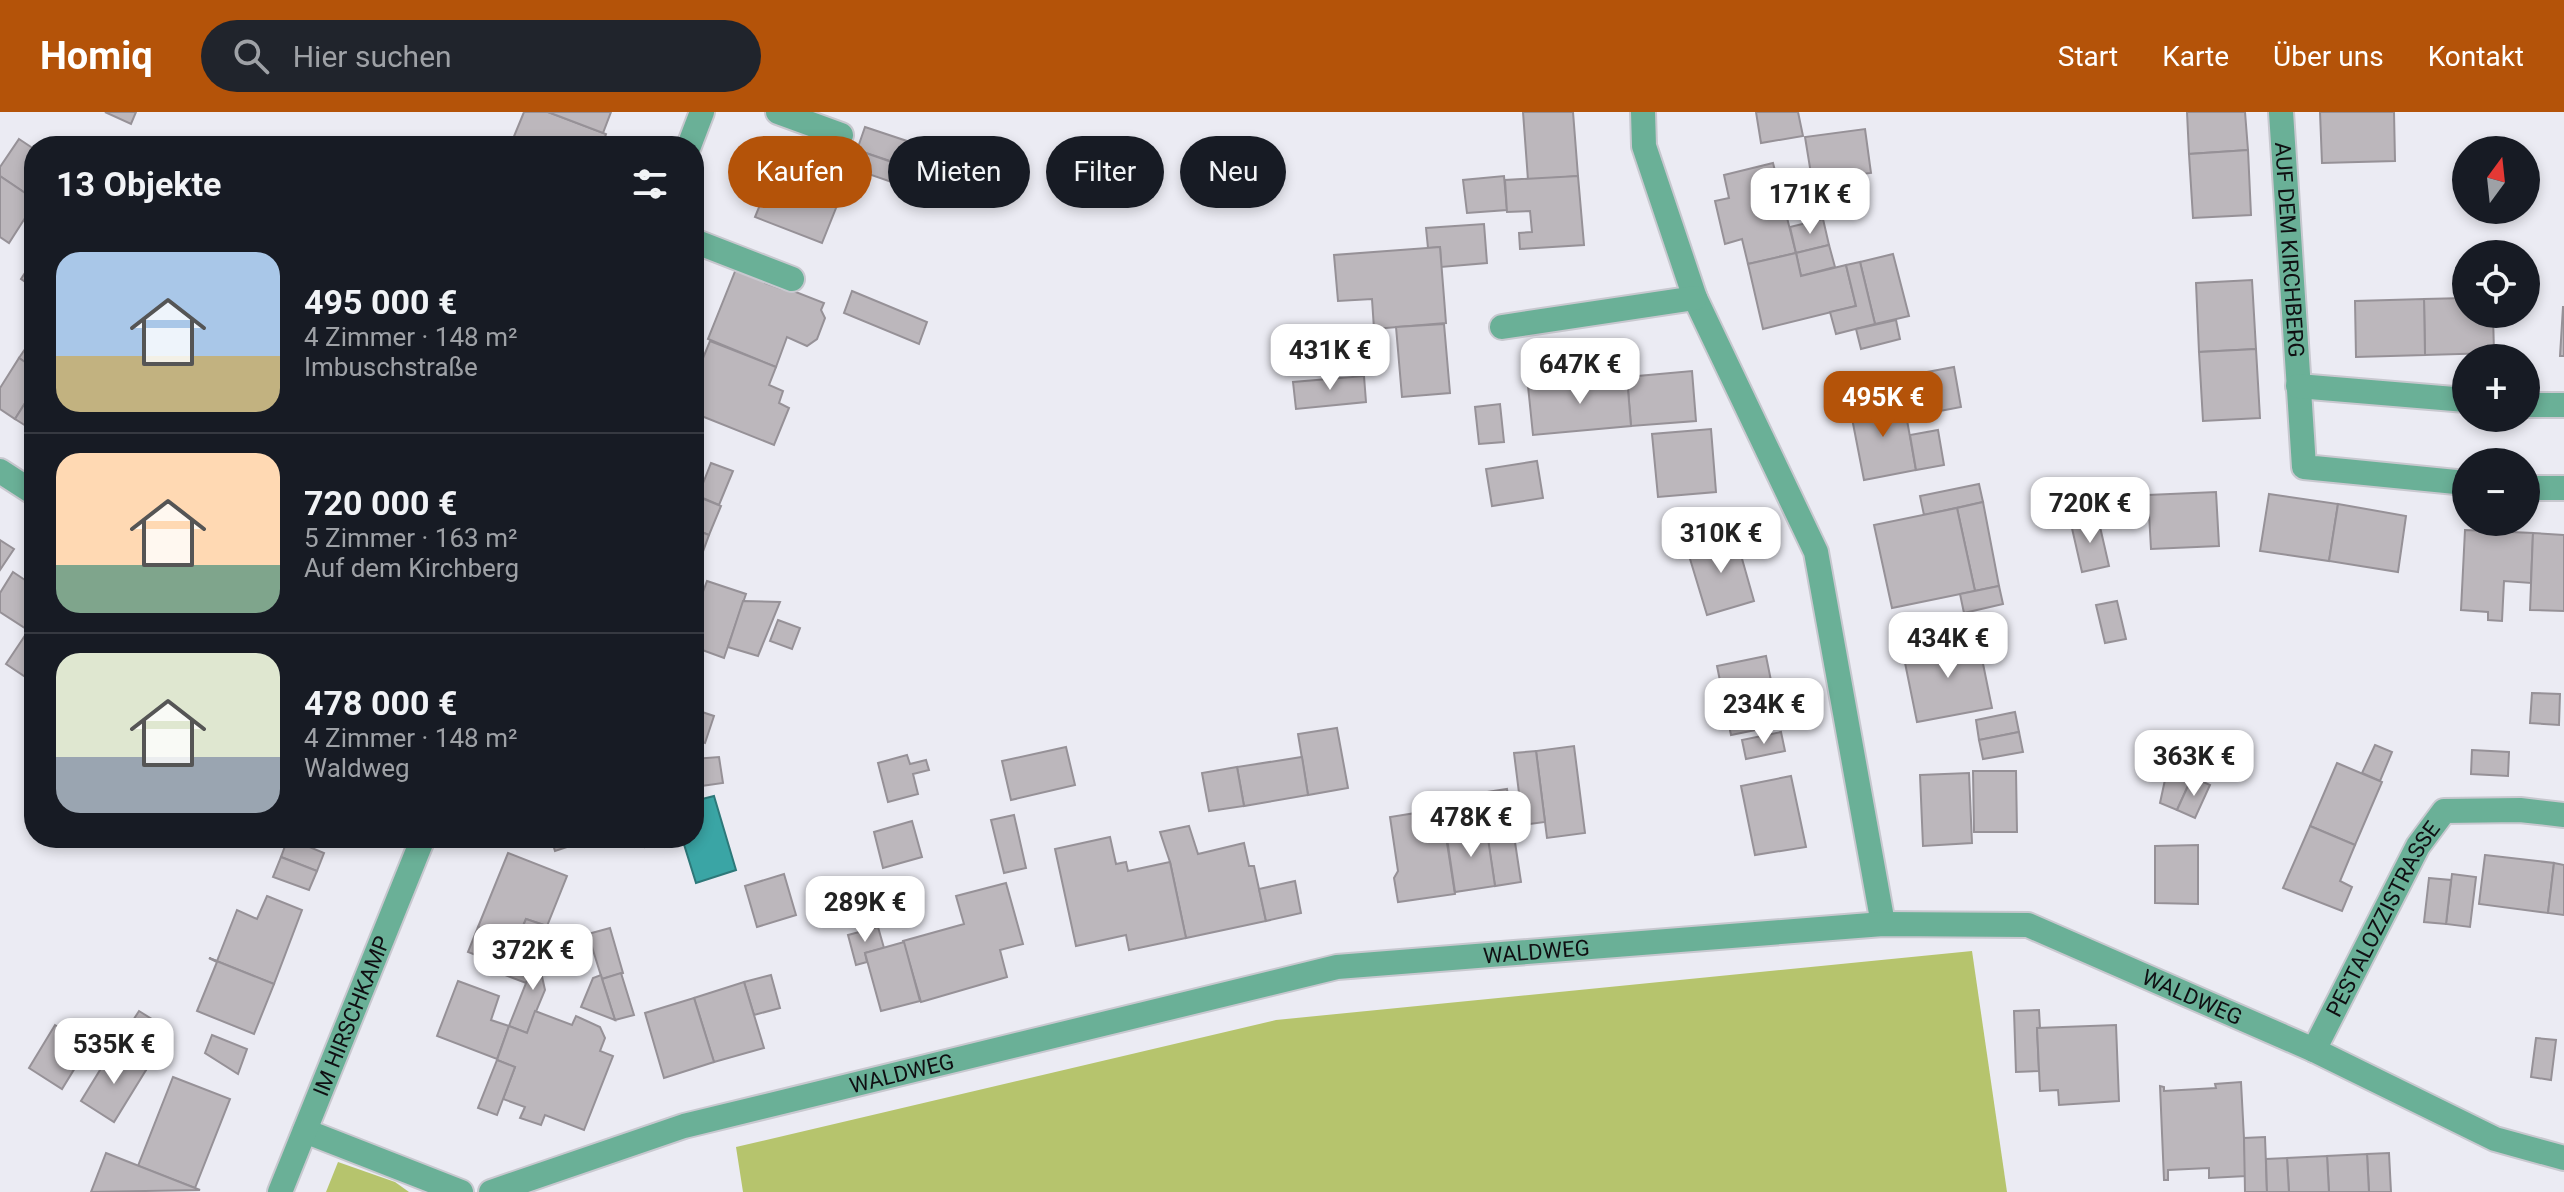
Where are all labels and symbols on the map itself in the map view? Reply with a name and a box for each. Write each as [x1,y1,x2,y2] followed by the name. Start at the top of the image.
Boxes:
[2452,136,2540,224] north arrow
[2270,141,2309,358] street label: AUF DEM KIRCHBERG
[1745,168,1875,236] pin: 171K €
[1265,324,1395,392] pin: 431K €
[1515,338,1645,406] pin: 647K €
[1818,371,1948,439] pin: 495K €
[2025,477,2155,545] pin: 720K €
[1656,507,1786,575] pin: 310K €
[1883,612,2013,680] pin: 434K €
[1699,678,1829,746] pin: 234K €
[2129,730,2259,798] pin: 363K €
[1406,791,1536,859] pin: 478K €
[2321,817,2445,1021] street label: PESTALOZZISTRASSE
[800,876,930,944] pin: 289K €
[468,924,598,992] pin: 372K €
[308,932,395,1100] street label: IM HIRSCHKAMP
[1482,935,1591,968] street label: WALDWEG
[2138,964,2246,1030] street label: WALDWEG
[49,1018,179,1086] pin: 535K €
[847,1049,957,1098] street label: WALDWEG

